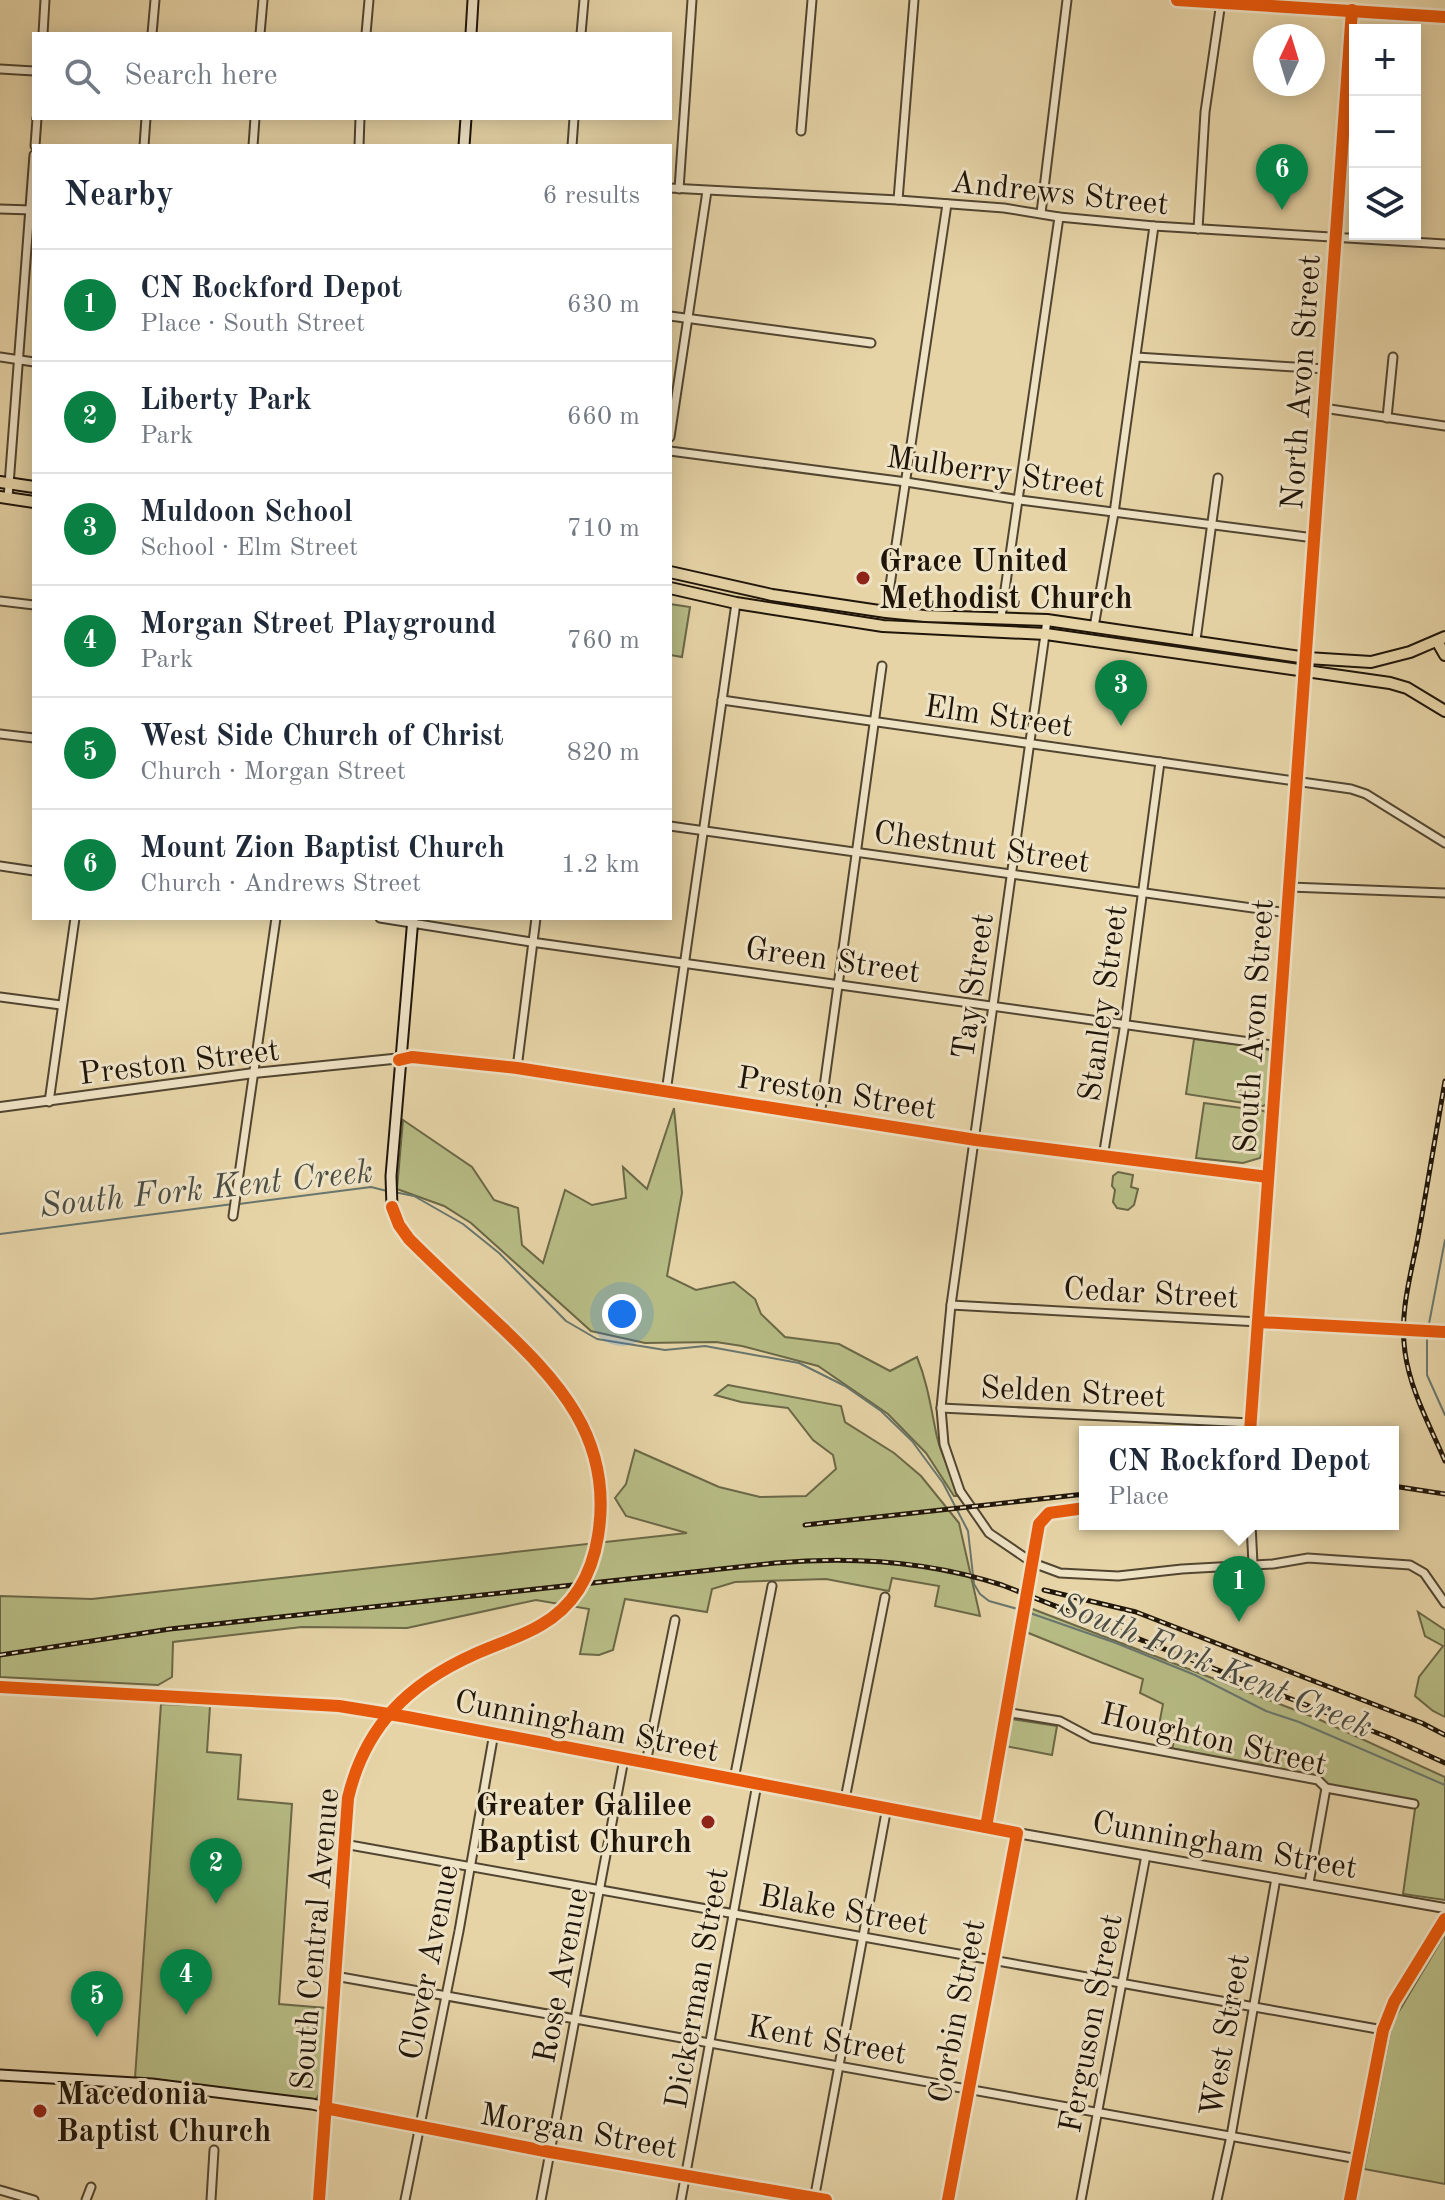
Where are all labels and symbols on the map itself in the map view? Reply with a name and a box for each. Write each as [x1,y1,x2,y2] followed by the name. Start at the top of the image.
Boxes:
[1253,24,1325,96] north arrow
[1256,144,1308,210] pin: 6
[949,168,1170,222] street label: Andrews Street
[1278,253,1328,511] street label: North Avon Street
[884,443,1107,505] street label: Mulberry Street
[879,547,1133,616] place label: Grace United Methodist Church
[854,569,872,587] marker: Grace United Methodist Church
[1095,660,1147,726] pin: 3
[922,692,1075,744] street label: Elm Street
[871,818,1092,880] street label: Chestnut Street
[1231,898,1281,1155] street label: South Avon Street
[1075,903,1135,1104] street label: Stanley Street
[949,911,1001,1062] street label: Tay Street
[743,934,922,990] street label: Green Street
[77,1036,281,1092] street label: Preston Street
[734,1063,939,1127] street label: Preston Street
[38,1156,375,1224] water label: South Fork Kent Creek
[1062,1274,1239,1316] street label: Cedar Street
[602,1294,642,1334] your location
[979,1373,1166,1415] street label: Selden Street
[1213,1556,1265,1622] pin: 1
[1053,1588,1377,1745] water label: South Fork Kent Creek
[451,1687,721,1769] street label: Cunningham Street
[1097,1699,1329,1782] street label: Houghton Street
[288,1787,346,2092] street label: South Central Avenue
[475,1791,692,1860] place label: Greater Galilee Baptist Church
[1089,1808,1360,1886] street label: Cunningham Street
[699,1813,717,1831] marker: Greater Galilee Baptist Church
[190,1838,242,1904] pin: 2
[396,1862,466,2063] street label: Clover Avenue
[662,1865,736,2112] street label: Dickerman Street
[756,1881,931,1943] street label: Blake Street
[530,1885,596,2066] street label: Rose Avenue
[1056,1911,1130,2136] street label: Ferguson Street
[925,1917,992,2106] street label: Corbin Street
[160,1949,212,2015] pin: 4
[1197,1952,1257,2119] street label: West Street
[71,1971,123,2037] pin: 5
[744,2012,909,2072] street label: Kent Street
[56,2080,271,2149] place label: Macedonia Baptist Church
[477,2100,680,2166] street label: Morgan Street
[31,2102,49,2120] marker: Macedonia Baptist Church

